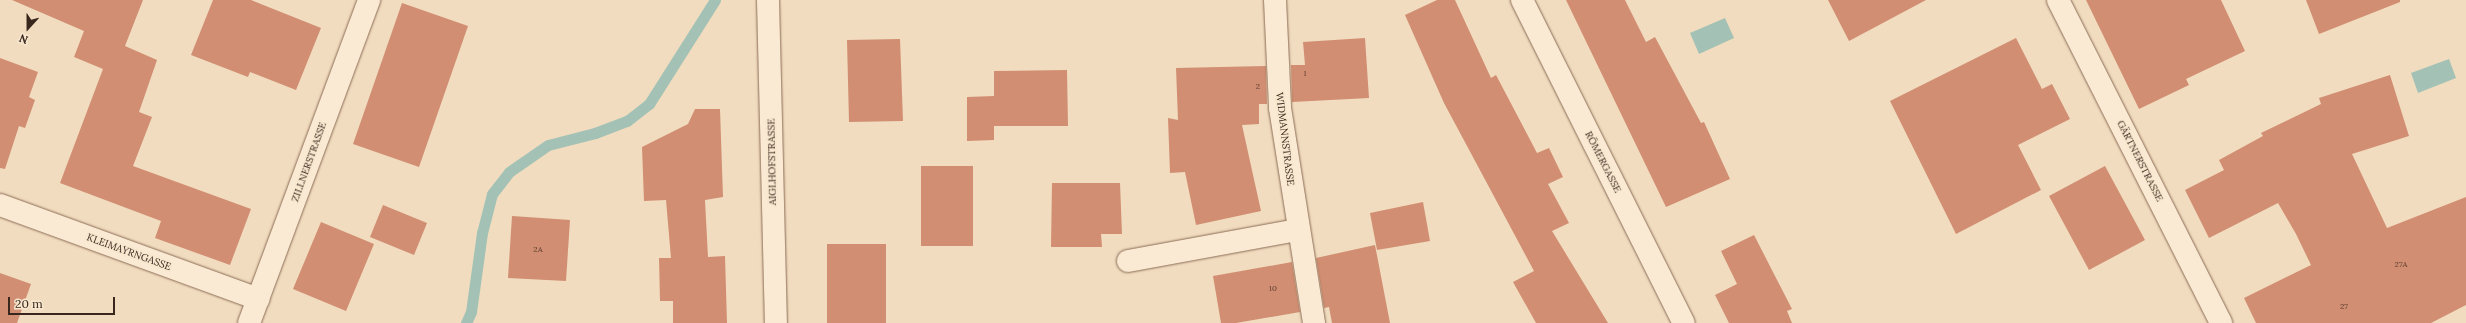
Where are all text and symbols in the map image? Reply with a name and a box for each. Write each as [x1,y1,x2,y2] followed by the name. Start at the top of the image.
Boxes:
[8,8,48,48] north arrow
[17,31,30,47] text: N
[1304,69,1306,79] house number: 1
[1256,82,1260,92] house number: 2
[1273,92,1297,186] street label: WIDMANNSTRASSE
[2114,118,2166,204] street label: GÄRTNERSTRASSE
[765,119,779,205] street label: AIGLHOFSTRASSE
[289,121,329,203] street label: ZILLNERSTRASSE
[1582,129,1624,195] street label: RÖMERGASSE
[85,231,173,273] street label: KLEIMAYRNGASSE
[533,245,543,255] house number: 2A
[2395,260,2407,270] house number: 27A
[1269,284,1277,294] house number: 10
[10,289,117,315] scale bar
[15,296,43,311] text: 20 m
[2340,302,2348,312] house number: 27

